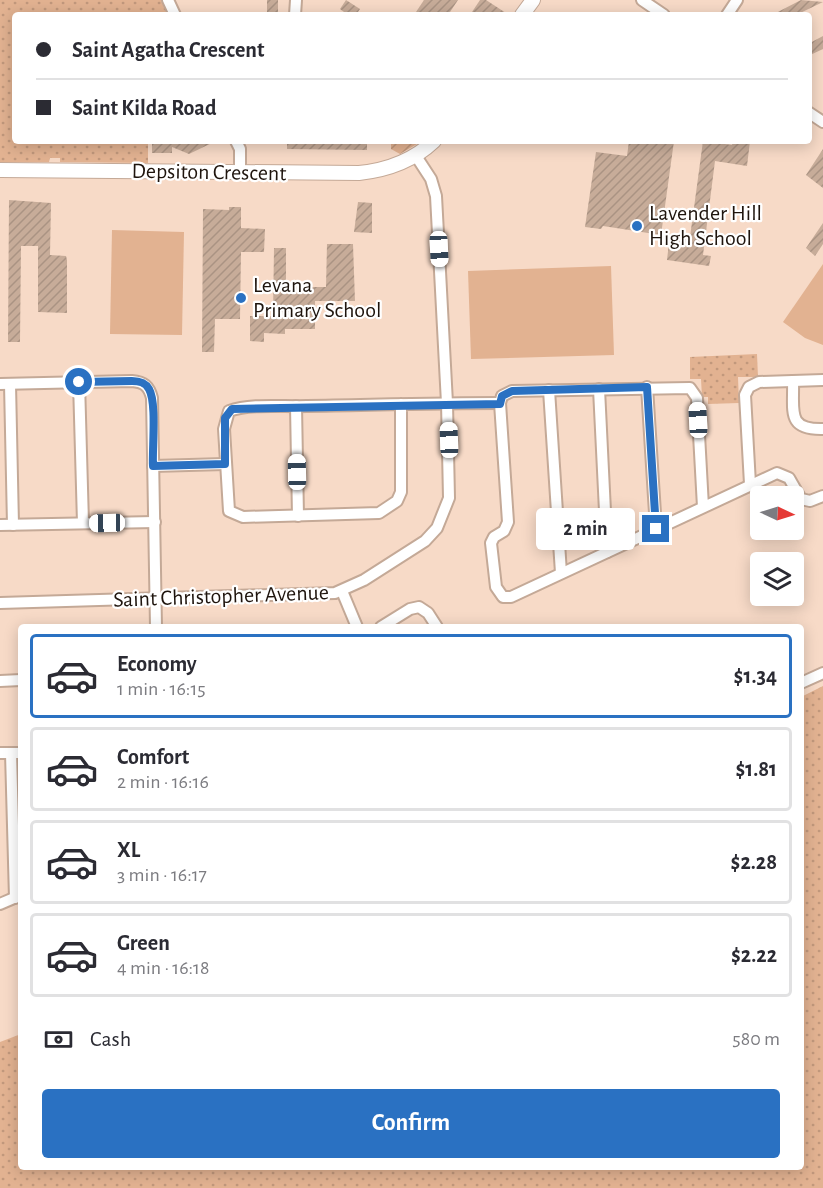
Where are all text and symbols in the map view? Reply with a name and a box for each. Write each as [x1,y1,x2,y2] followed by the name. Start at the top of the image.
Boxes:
[72,39,264,61] text: Saint Agatha Crescent
[72,97,216,119] text: Saint Kilda Road
[131,160,287,184] street label: Depsiton Crescent
[649,202,762,249] place label: Lavender Hill High School
[630,219,644,233] marker: Lavender Hill High School
[429,231,449,267] car
[253,274,381,321] place label: Levana Primary School
[234,291,248,305] marker: Levana Primary School
[65,368,92,395] route start
[688,402,708,438] car
[439,422,459,458] car
[288,454,306,490] car
[750,486,804,540] north arrow
[750,486,804,606] map controls
[536,508,635,550] callout: 2 min
[89,514,125,532] car
[642,515,669,542] route end
[563,519,608,539] text: 2 min
[750,552,804,606] button: layers
[113,581,329,611] street label: Saint Christopher Avenue
[45,649,99,703] icon: car
[117,653,197,675] text: Economy
[734,665,777,687] text: $1.34
[117,679,206,699] text: 1 min · 16:15
[45,742,99,796] icon: car
[117,746,189,768] text: Comfort
[735,758,777,780] text: $1.81
[117,772,209,792] text: 2 min · 16:16
[45,835,99,889] icon: car
[117,839,140,861] text: XL
[730,851,777,873] text: $2.28
[117,865,207,885] text: 3 min · 16:17
[45,928,99,982] icon: car
[117,932,170,954] text: Green
[731,944,777,966] text: $2.22
[117,958,209,978] text: 4 min · 16:18
[42,1023,75,1056] icon: cash
[90,1028,131,1050] text: Cash
[732,1029,780,1049] text: 580 m
[42,1089,780,1158] button: Confirm

